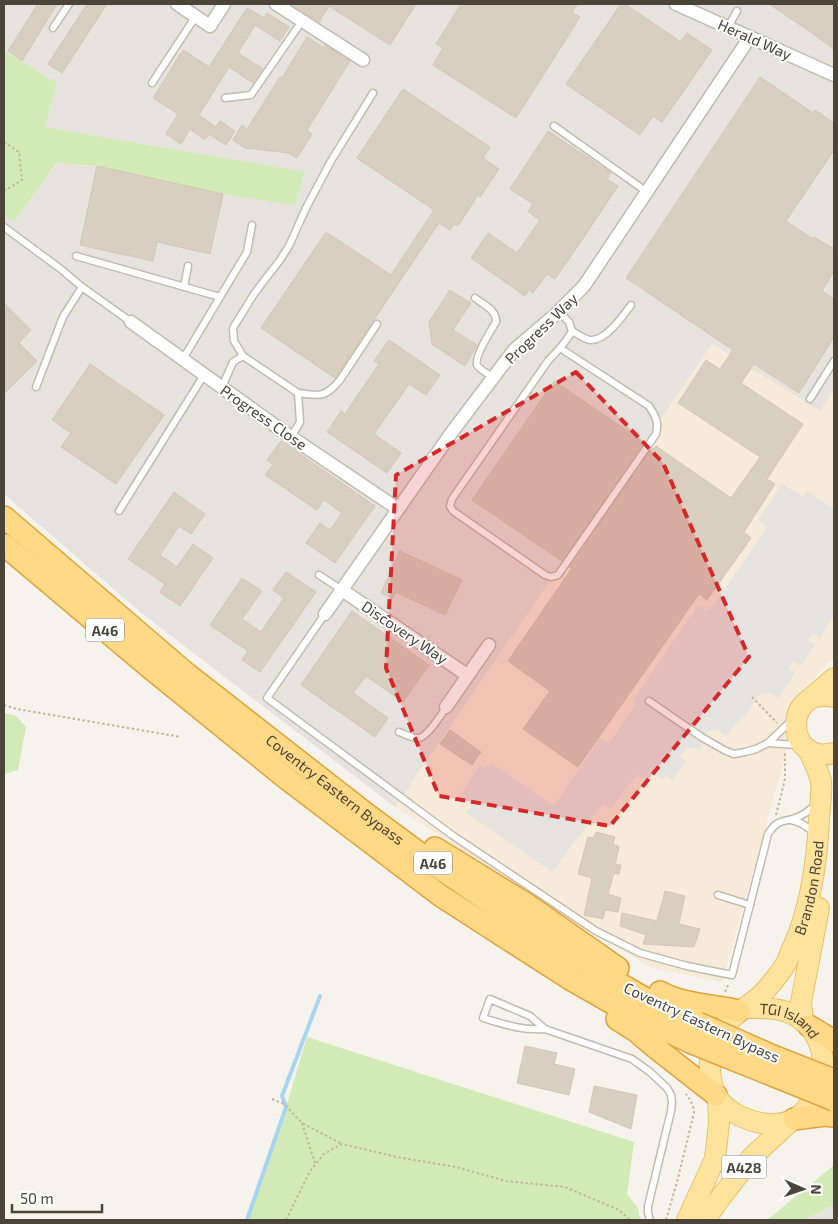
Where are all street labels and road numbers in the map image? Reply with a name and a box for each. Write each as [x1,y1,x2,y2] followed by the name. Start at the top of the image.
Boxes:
[715,15,795,63] street label: Herald Way
[501,289,581,367] street label: Progress Way
[217,381,311,453] street label: Progress Close
[359,597,451,667] street label: Discovery Way
[86,618,124,642] road number: A46
[263,730,408,848] street label: Coventry Eastern Bypass
[790,840,827,937] street label: Brandon Road
[414,851,452,874] road number: A46
[621,978,783,1066] street label: Coventry Eastern Bypass
[759,999,824,1042] street label: TGI Island
[722,1156,766,1178] road number: A428

